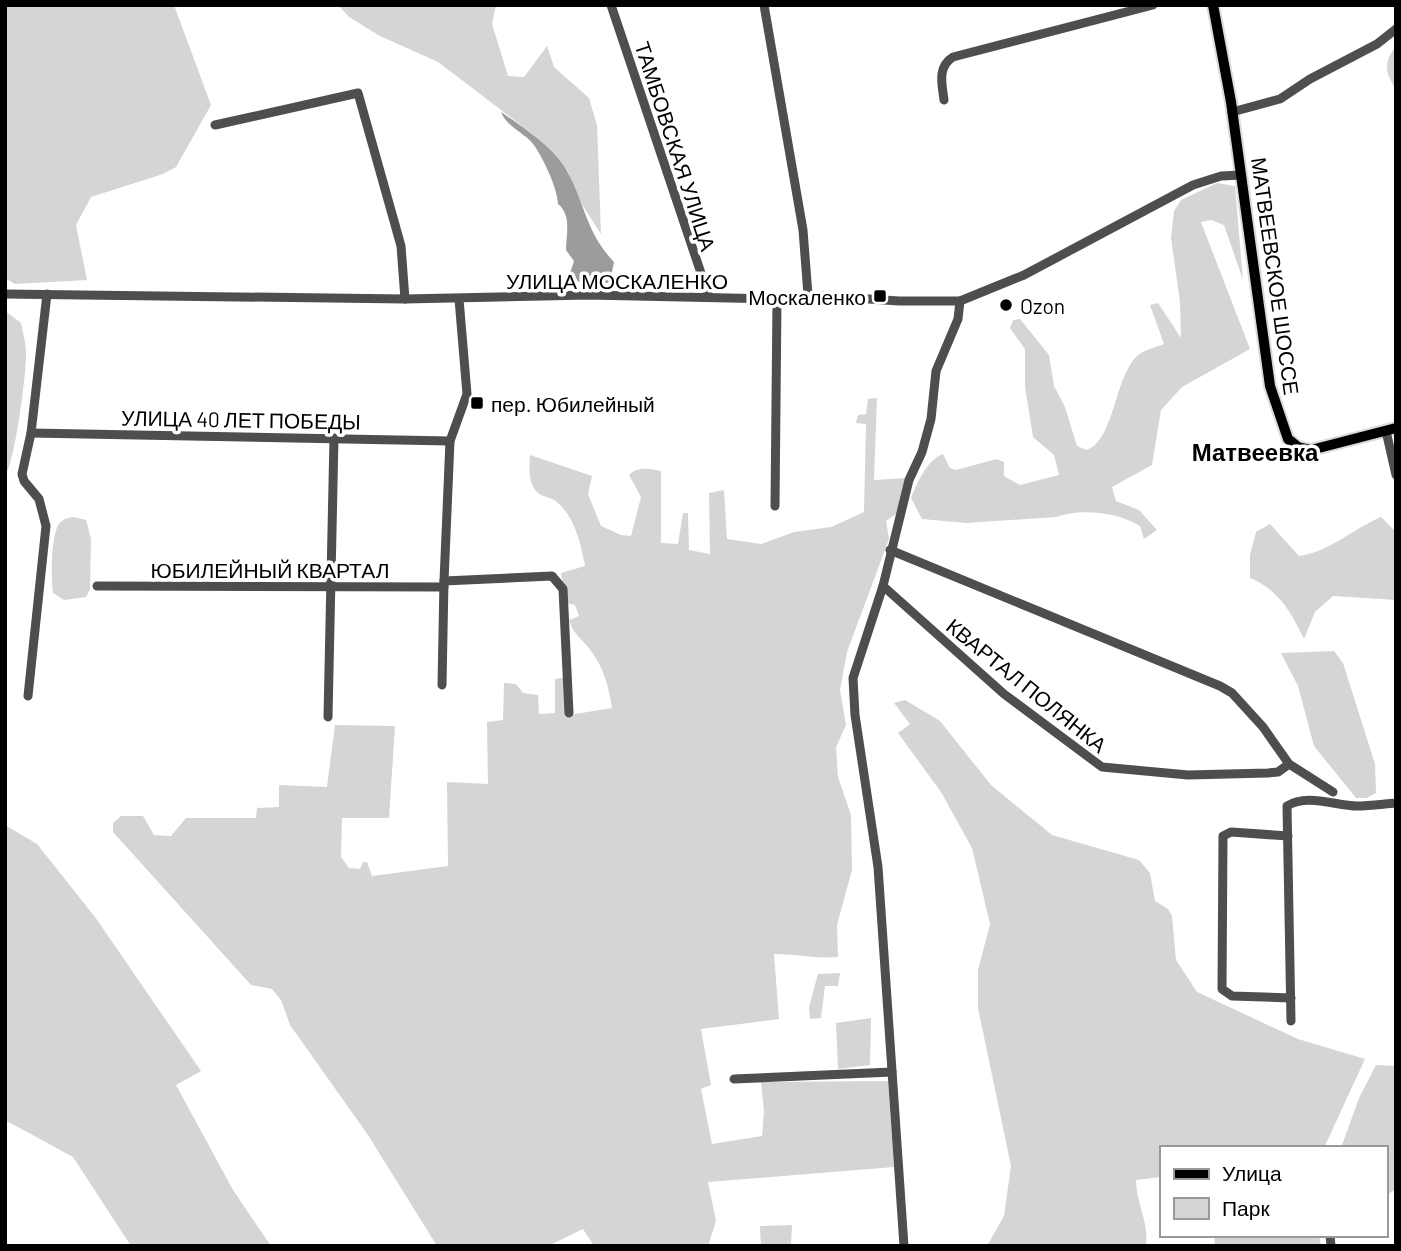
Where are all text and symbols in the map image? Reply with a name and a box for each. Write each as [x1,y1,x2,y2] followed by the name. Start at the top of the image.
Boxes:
[630,38,722,254] street label: ТАМБОВСКАЯ УЛИЦА
[1247,156,1305,396] street label: МАТВЕЕВСКОЕ ШОССЕ
[506,268,728,293] street label: УЛИЦА МОСКАЛЕНКО
[748,284,866,309] place label: Москаленко
[872,288,888,304] marker: Москаленко
[1020,293,1065,318] place label: Ozon
[998,297,1014,313] marker: Ozon
[491,391,655,416] place label: пер. Юбилейный
[469,395,485,411] marker: пер. Юбилейный
[121,404,361,434] street label: УЛИЦА 40 ЛЕТ ПОБЕДЫ
[1192,437,1319,466] district label: Матвеевка
[150,557,390,582] street label: ЮБИЛЕЙНЫЙ КВАРТАЛ
[942,613,1112,757] street label: КВАРТАЛ ПОЛЯНКА
[1160,1146,1387,1237] legend
[1222,1160,1282,1185] text: Улица
[1222,1195,1270,1220] text: Парк

